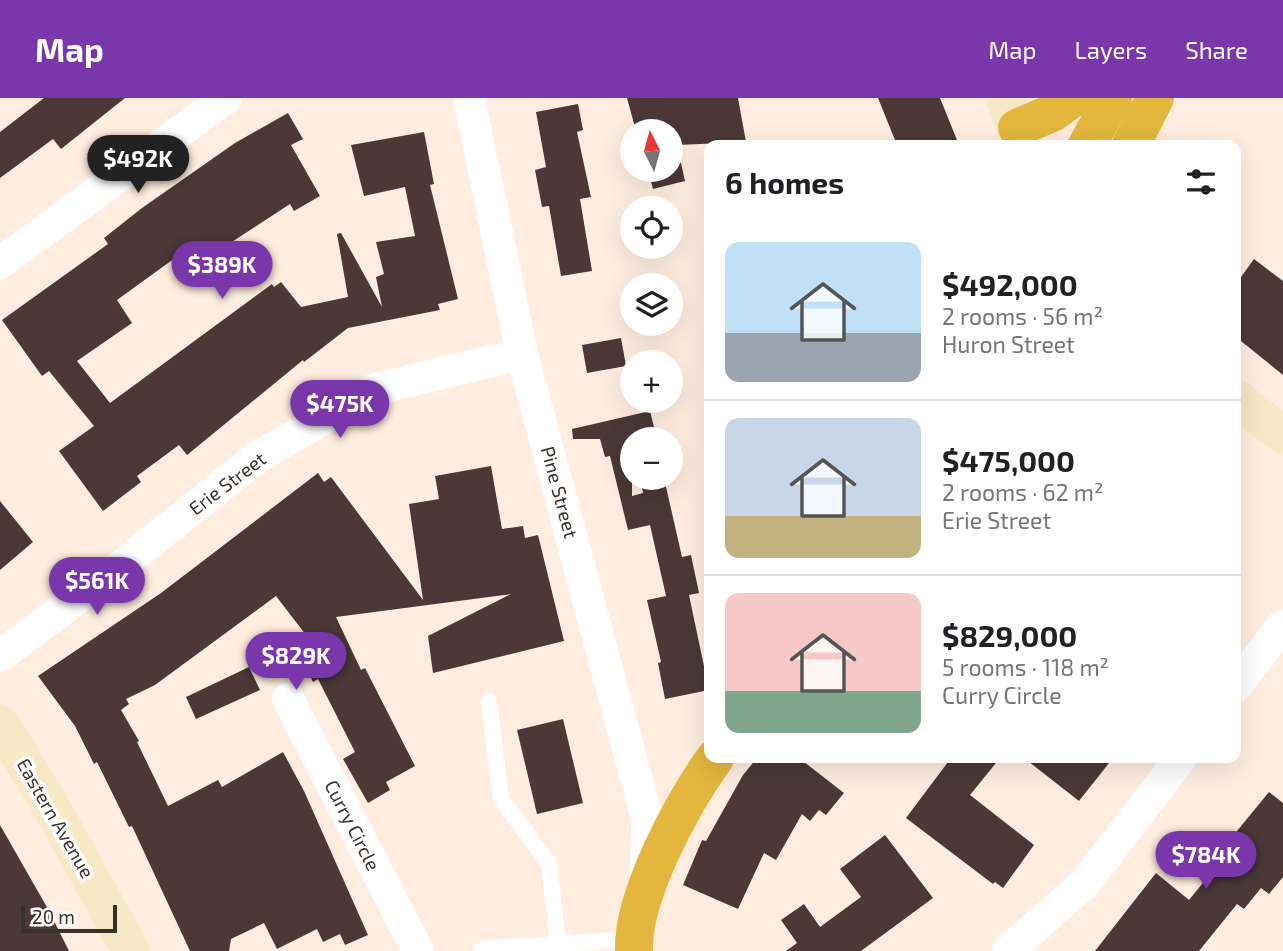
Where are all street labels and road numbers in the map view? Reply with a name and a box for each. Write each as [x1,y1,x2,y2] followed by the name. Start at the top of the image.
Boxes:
[537,444,583,540] street label: Pine Street
[184,447,270,519] street label: Erie Street
[12,754,100,882] street label: Eastern Avenue
[320,776,386,874] street label: Curry Circle

